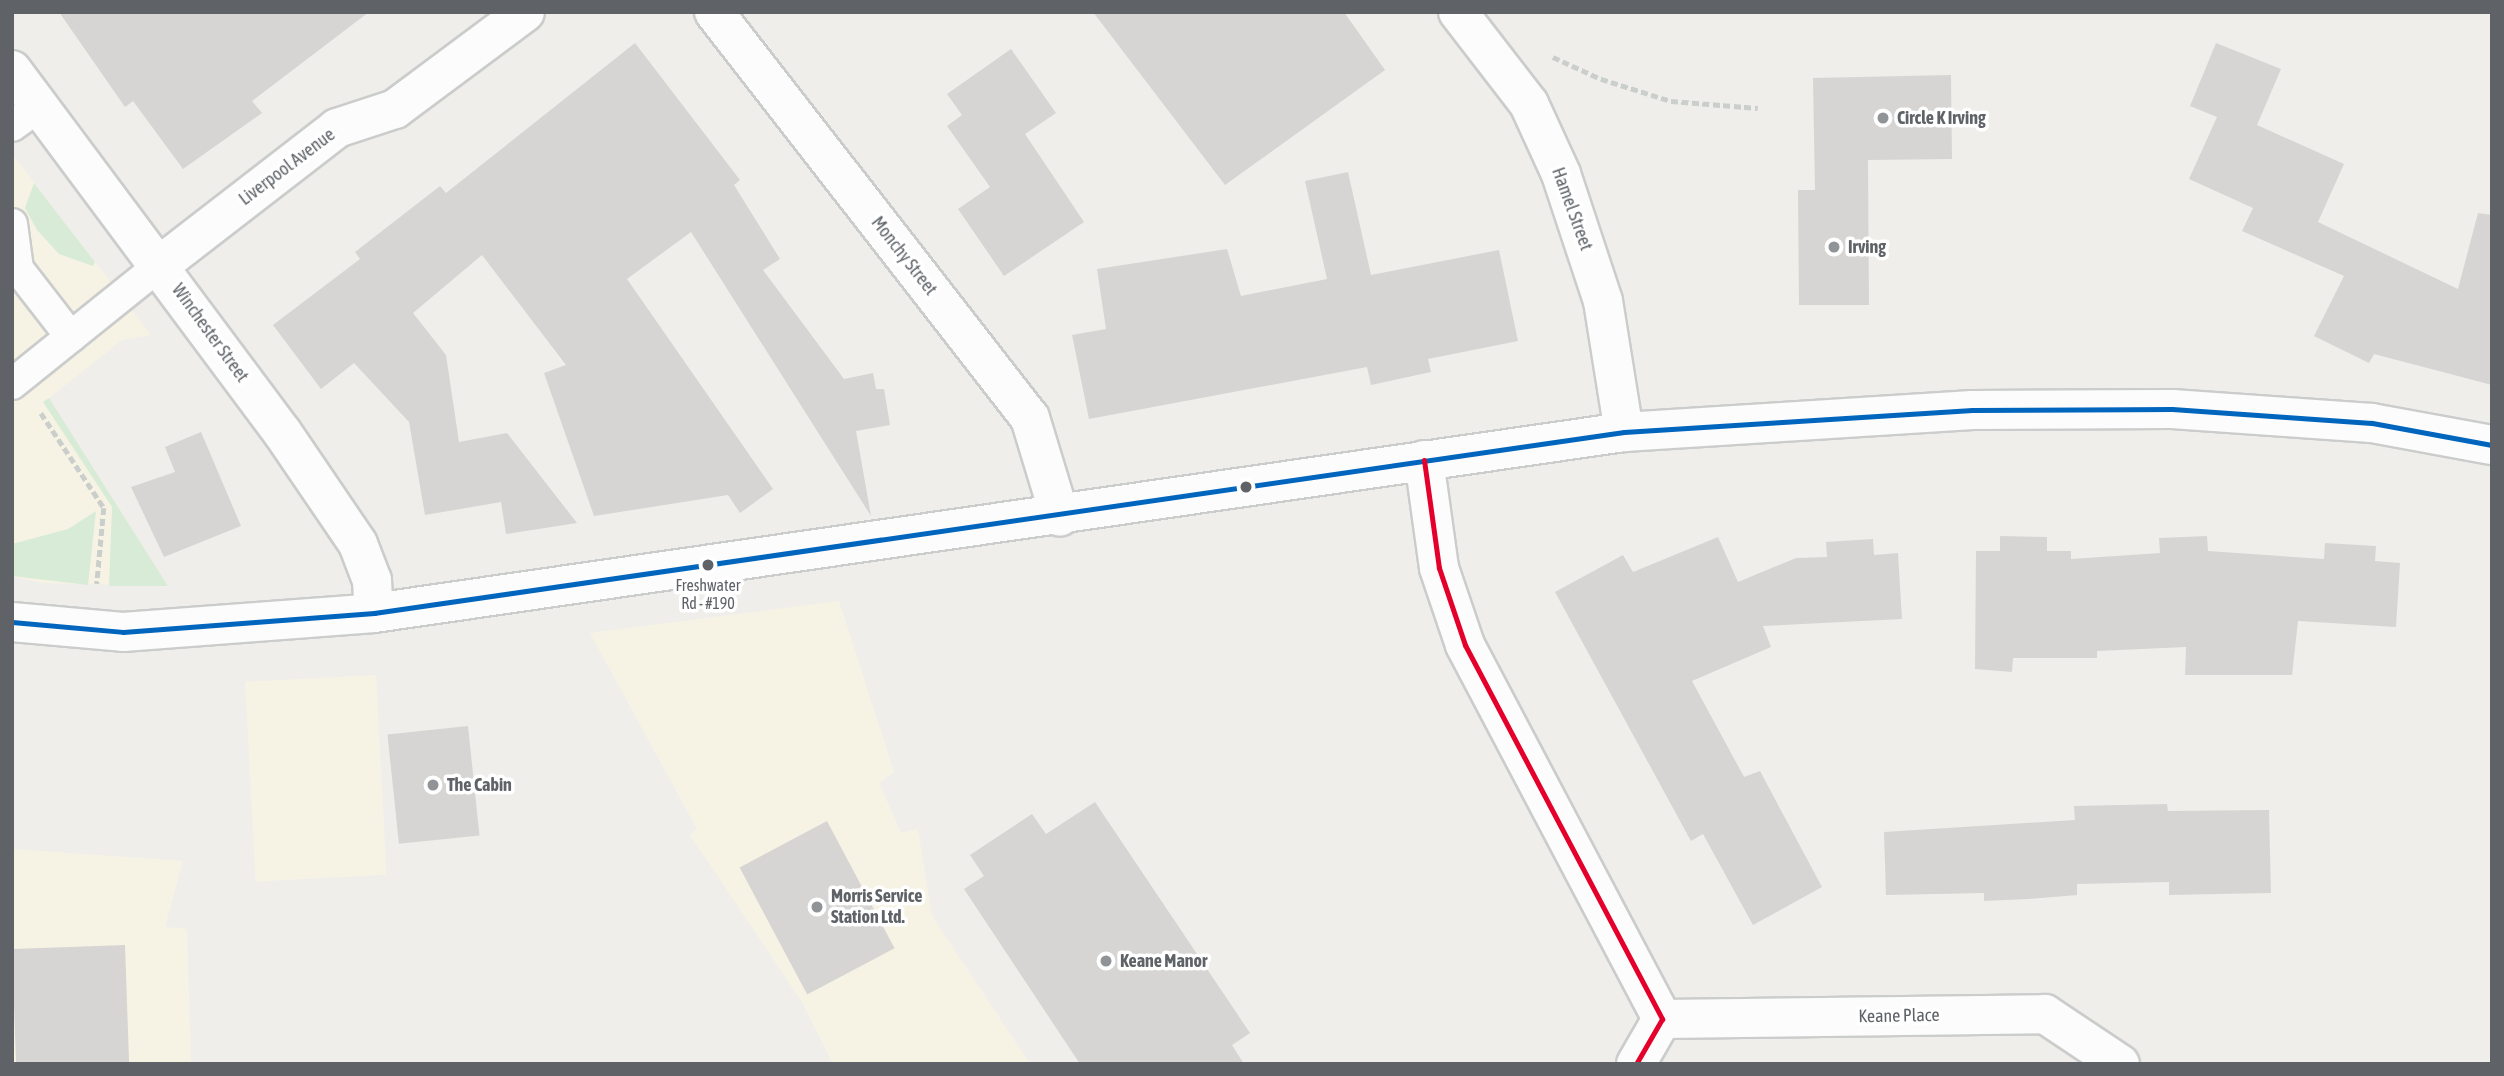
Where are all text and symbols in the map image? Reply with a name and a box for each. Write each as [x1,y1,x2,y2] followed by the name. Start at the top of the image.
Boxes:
[1897,107,1986,129] place label: Circle K Irving
[1875,110,1891,126] marker: Circle K Irving
[235,124,339,210] street label: Liverpool Avenue
[1547,165,1597,253] street label: Hamel Street
[867,212,941,300] street label: Monchy Street
[1848,236,1886,258] place label: Irving
[1826,239,1842,255] marker: Irving
[167,280,253,386] street label: Winchester Street
[1239,480,1253,494] unlabelled marker
[701,558,715,572] marker: Freshwater Rd - #190
[676,575,740,613] place label: Freshwater Rd - #190
[447,774,512,796] place label: The Cabin
[425,777,441,793] marker: The Cabin
[831,886,923,928] place label: Morris Service Station Ltd.
[809,899,825,915] marker: Morris Service Station Ltd.
[1120,950,1207,972] place label: Keane Manor
[1098,953,1114,969] marker: Keane Manor
[1858,1004,1940,1028] street label: Keane Place

